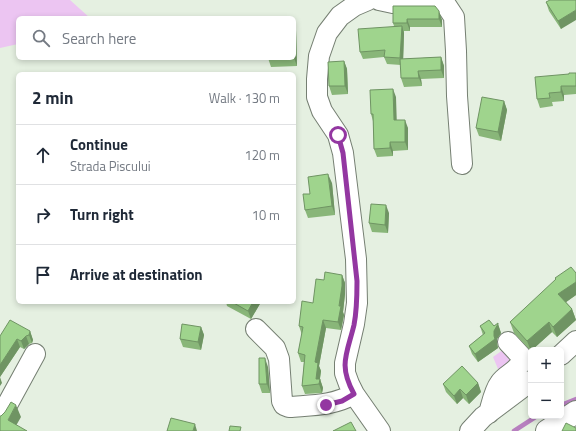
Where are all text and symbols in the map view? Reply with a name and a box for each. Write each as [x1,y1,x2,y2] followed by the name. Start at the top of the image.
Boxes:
[16,16,296,60] search box
[30,27,52,49] icon: search
[62,27,136,50] text: Search here
[32,85,73,111] text: 2 min
[209,88,280,108] text: Walk · 130 m
[329,126,347,144] route start
[70,133,128,156] text: Continue
[32,144,54,166] icon: ahead
[244,145,280,165] text: 120 m
[70,156,151,176] text: Strada Piscului
[70,203,134,226] text: Turn right
[32,204,54,226] icon: right
[252,205,280,225] text: 10 m
[70,263,203,286] text: Arrive at destination
[32,264,54,286] icon: arrive
[528,347,564,419] map controls
[528,347,564,383] button: +
[528,383,564,419] button: −
[317,396,335,414] route end

